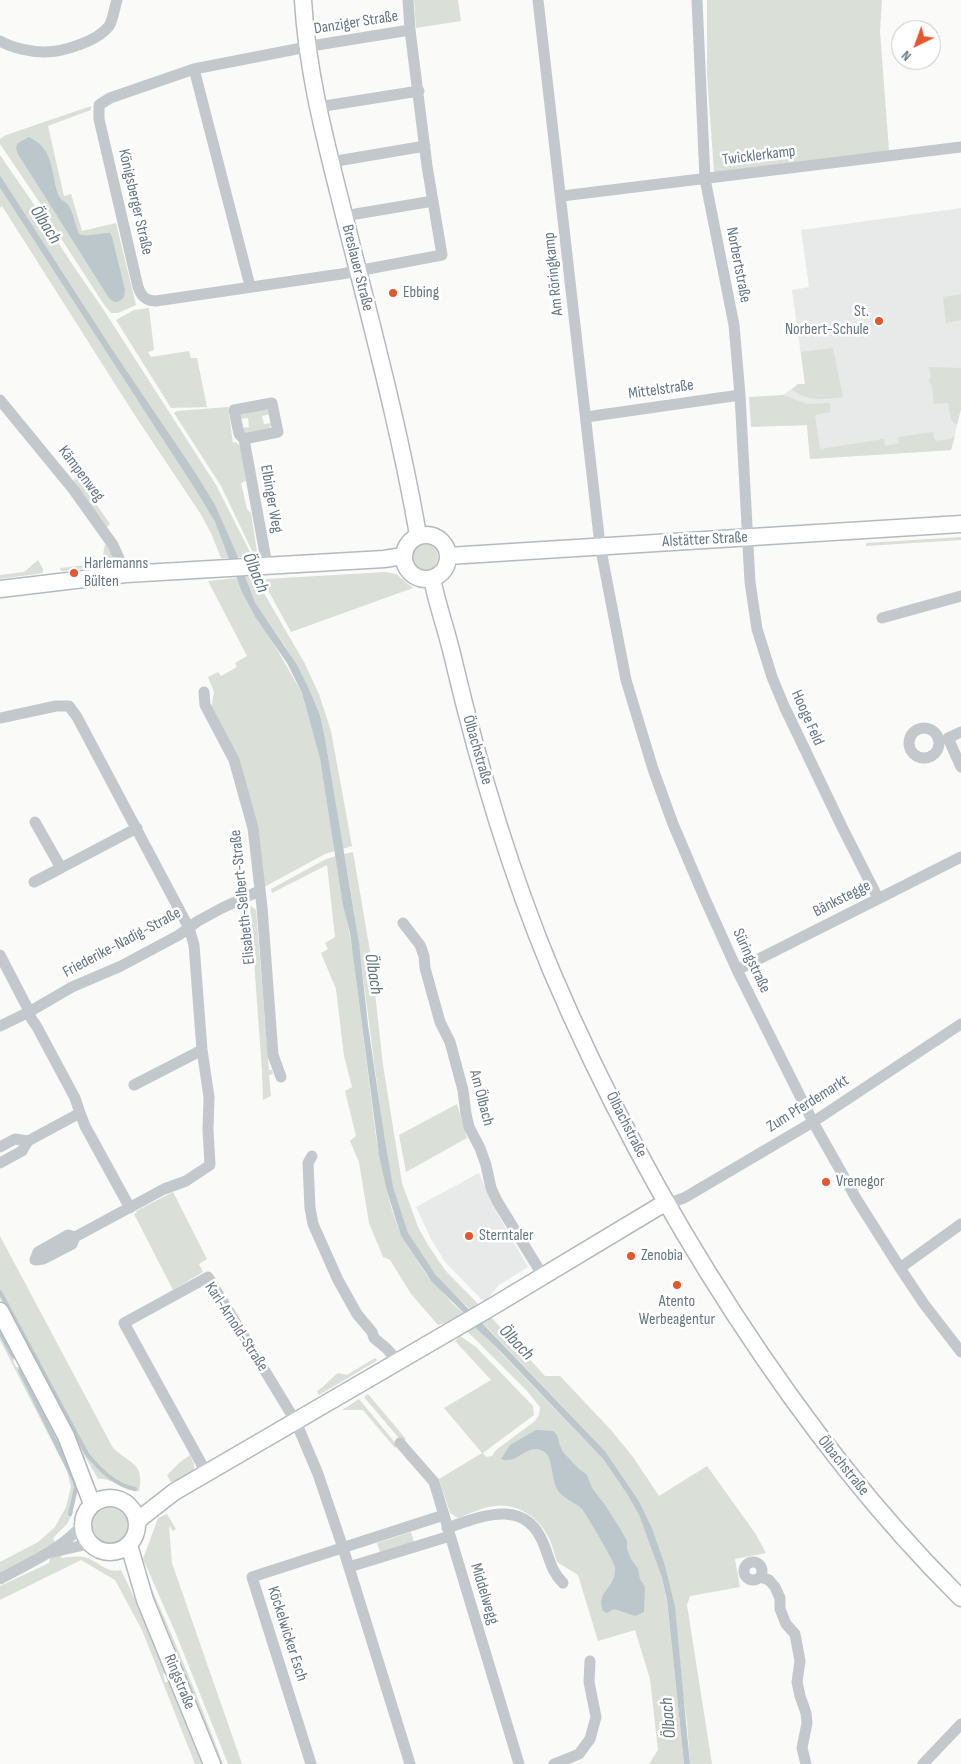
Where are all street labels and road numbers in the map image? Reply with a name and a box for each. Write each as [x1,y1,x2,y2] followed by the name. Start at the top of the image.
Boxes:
[313,7,399,39] street label: Danziger Straße
[721,142,797,170] street label: Twicklerkamp
[113,147,157,257] street label: Königsberger Straße
[337,223,377,313] street label: Breslauer Straße
[721,226,755,304] street label: Norbertstraße
[540,231,568,317] street label: Am Röringkamp
[627,376,695,404] street label: Mittelstraße
[54,442,108,506] street label: Kämpenweg
[256,463,286,535] street label: Elbinger Weg
[662,528,748,552] street label: Alstätter Straße
[786,687,828,749] street label: Hooge Feld
[458,713,496,787] street label: Ölbachstraße
[226,829,260,965] street label: Elisabeth-Selbert-Straße
[810,876,874,922] street label: Bänkstegge
[60,904,184,982] street label: Friederike-Nadig-Straße
[728,926,774,996] street label: Süringstraße
[464,1068,498,1128] street label: Am Ölbach
[763,1071,853,1137] street label: Zum Pferdemarkt
[601,1089,651,1161] street label: Ölbachstraße
[200,1279,272,1375] street label: Karl-Arnold-Straße
[813,1432,873,1500] street label: Ölbachstraße
[466,1561,502,1627] street label: Middelwegg
[263,1584,311,1684] street label: Köckelwicker Esch
[159,1652,199,1712] street label: Ringstraße

